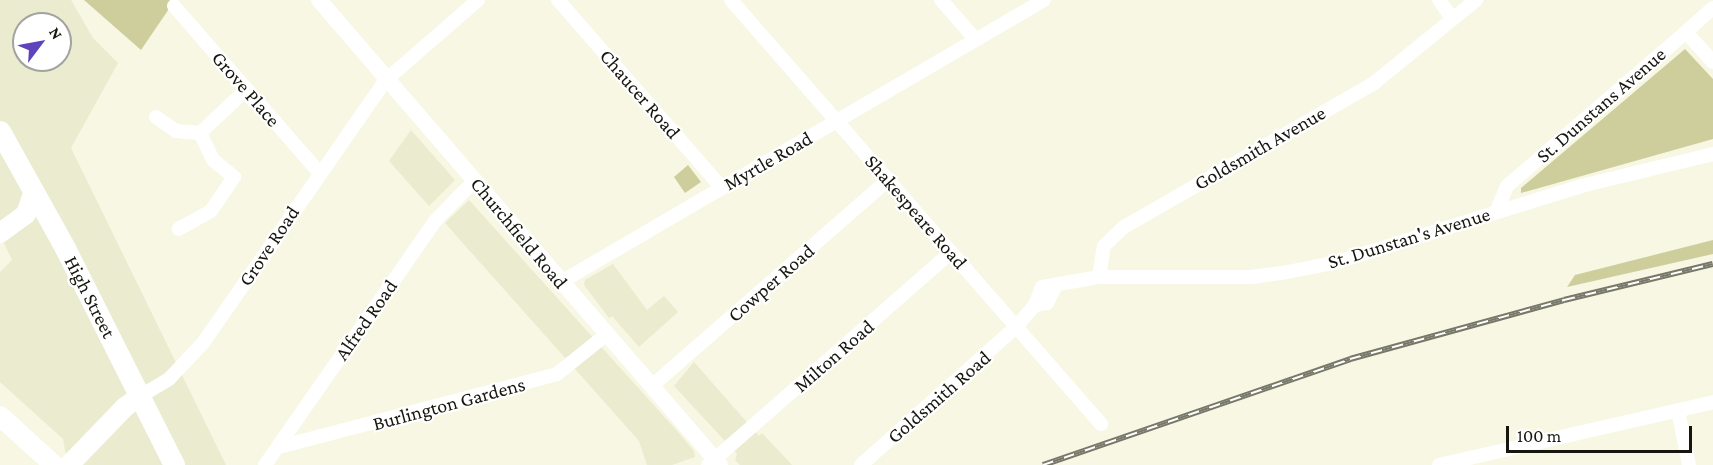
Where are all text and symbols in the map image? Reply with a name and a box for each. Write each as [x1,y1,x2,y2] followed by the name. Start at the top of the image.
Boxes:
[12,12,72,72] north arrow
[46,24,66,42] text: N
[1531,42,1671,168] street label: St. Dunstans Avenue
[595,44,685,144] street label: Chaucer Road
[207,46,285,132] street label: Grove Place
[1190,101,1330,195] street label: Goldsmith Avenue
[720,126,816,196] street label: Myrtle Road
[860,150,972,274] street label: Shakespeare Road
[465,172,573,294] street label: Churchfield Road
[234,201,304,291] street label: Grove Road
[1325,202,1493,274] street label: St. Dunstan's Avenue
[723,239,819,327] street label: Cowper Road
[59,252,121,342] street label: High Street
[330,275,402,365] street label: Alfred Road
[789,315,879,397] street label: Milton Road
[882,346,996,448] street label: Goldsmith Road
[370,372,528,436] street label: Burlington Gardens
[1509,414,1695,452] scale bar
[1517,426,1561,446] text: 100 m

